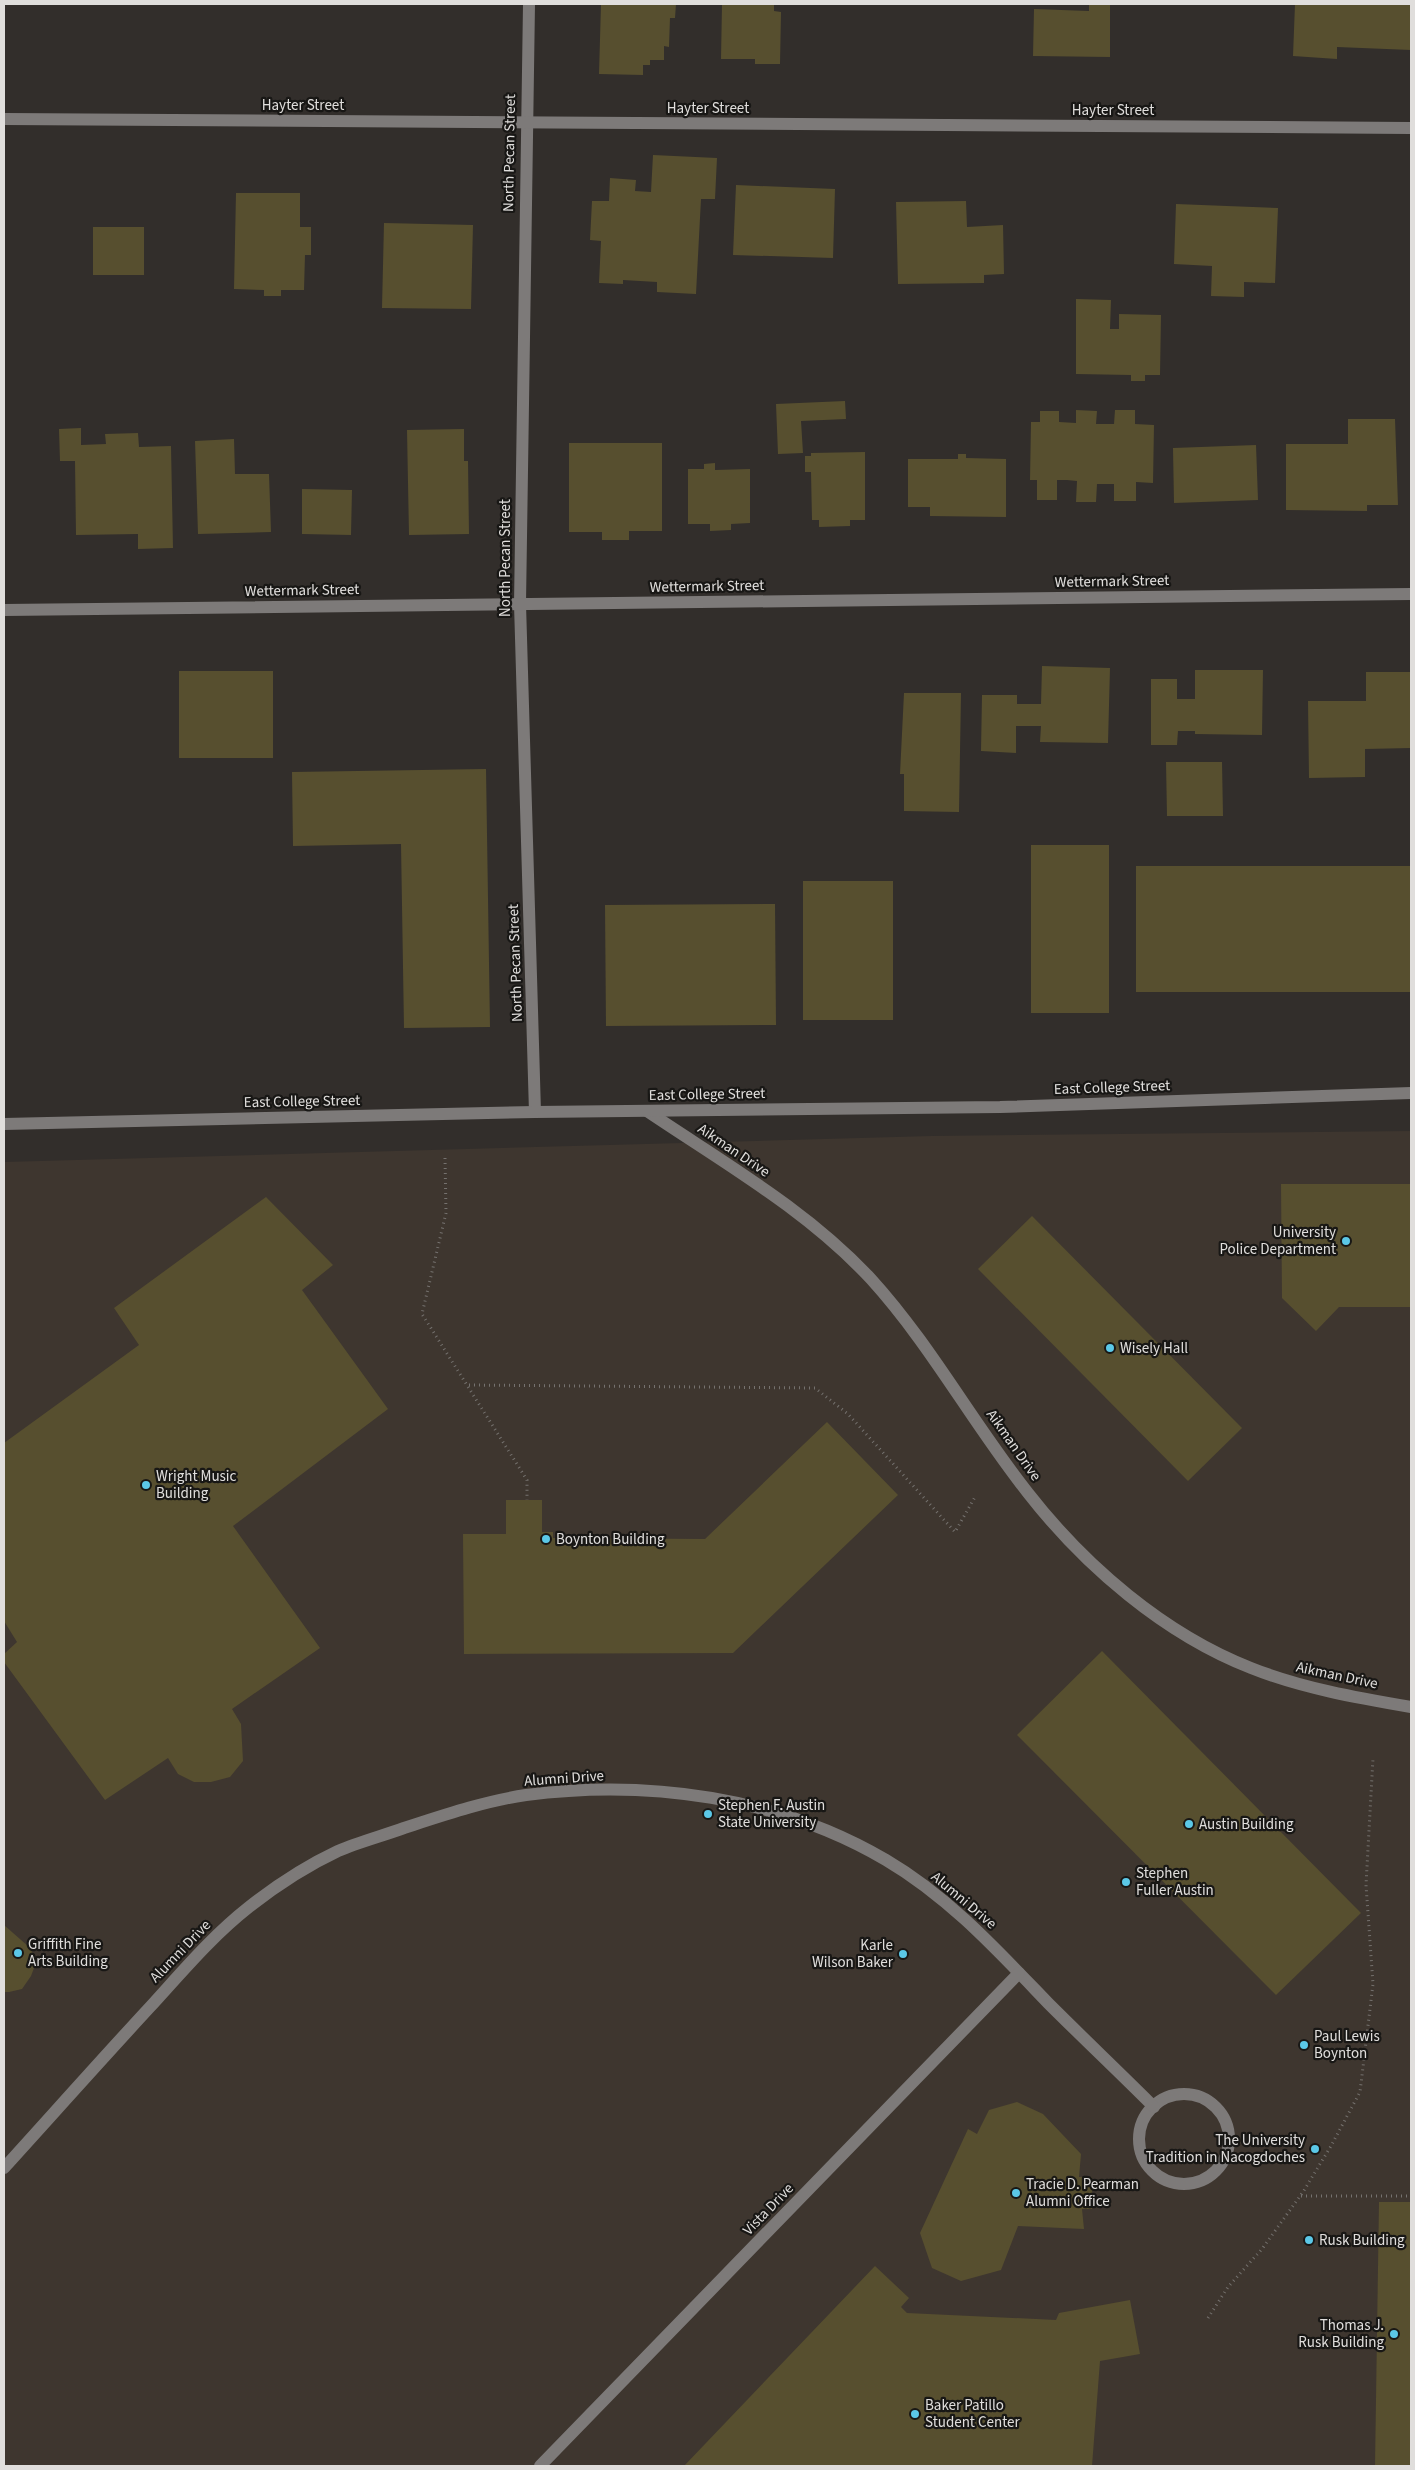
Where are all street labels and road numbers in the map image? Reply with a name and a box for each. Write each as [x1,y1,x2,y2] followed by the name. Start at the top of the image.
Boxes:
[498,94,521,212] street label: North Pecan Street
[262,95,344,116] street label: Hayter Street
[667,98,749,119] street label: Hayter Street
[1072,100,1154,121] street label: Hayter Street
[495,499,516,617] street label: North Pecan Street
[1055,570,1169,593] street label: Wettermark Street
[650,575,764,598] street label: Wettermark Street
[245,579,359,602] street label: Wettermark Street
[503,904,528,1022] street label: North Pecan Street
[1053,1075,1171,1100] street label: East College Street
[649,1083,765,1106] street label: East College Street
[244,1090,360,1113] street label: East College Street
[693,1119,774,1182] street label: Aikman Drive
[981,1405,1046,1485] street label: Aikman Drive
[1294,1657,1380,1694] street label: Aikman Drive
[523,1765,605,1792] street label: Alumni Drive
[926,1867,1001,1934] street label: Alumni Drive
[145,1915,216,1987] street label: Alumni Drive
[738,2179,799,2240] street label: Vista Drive

